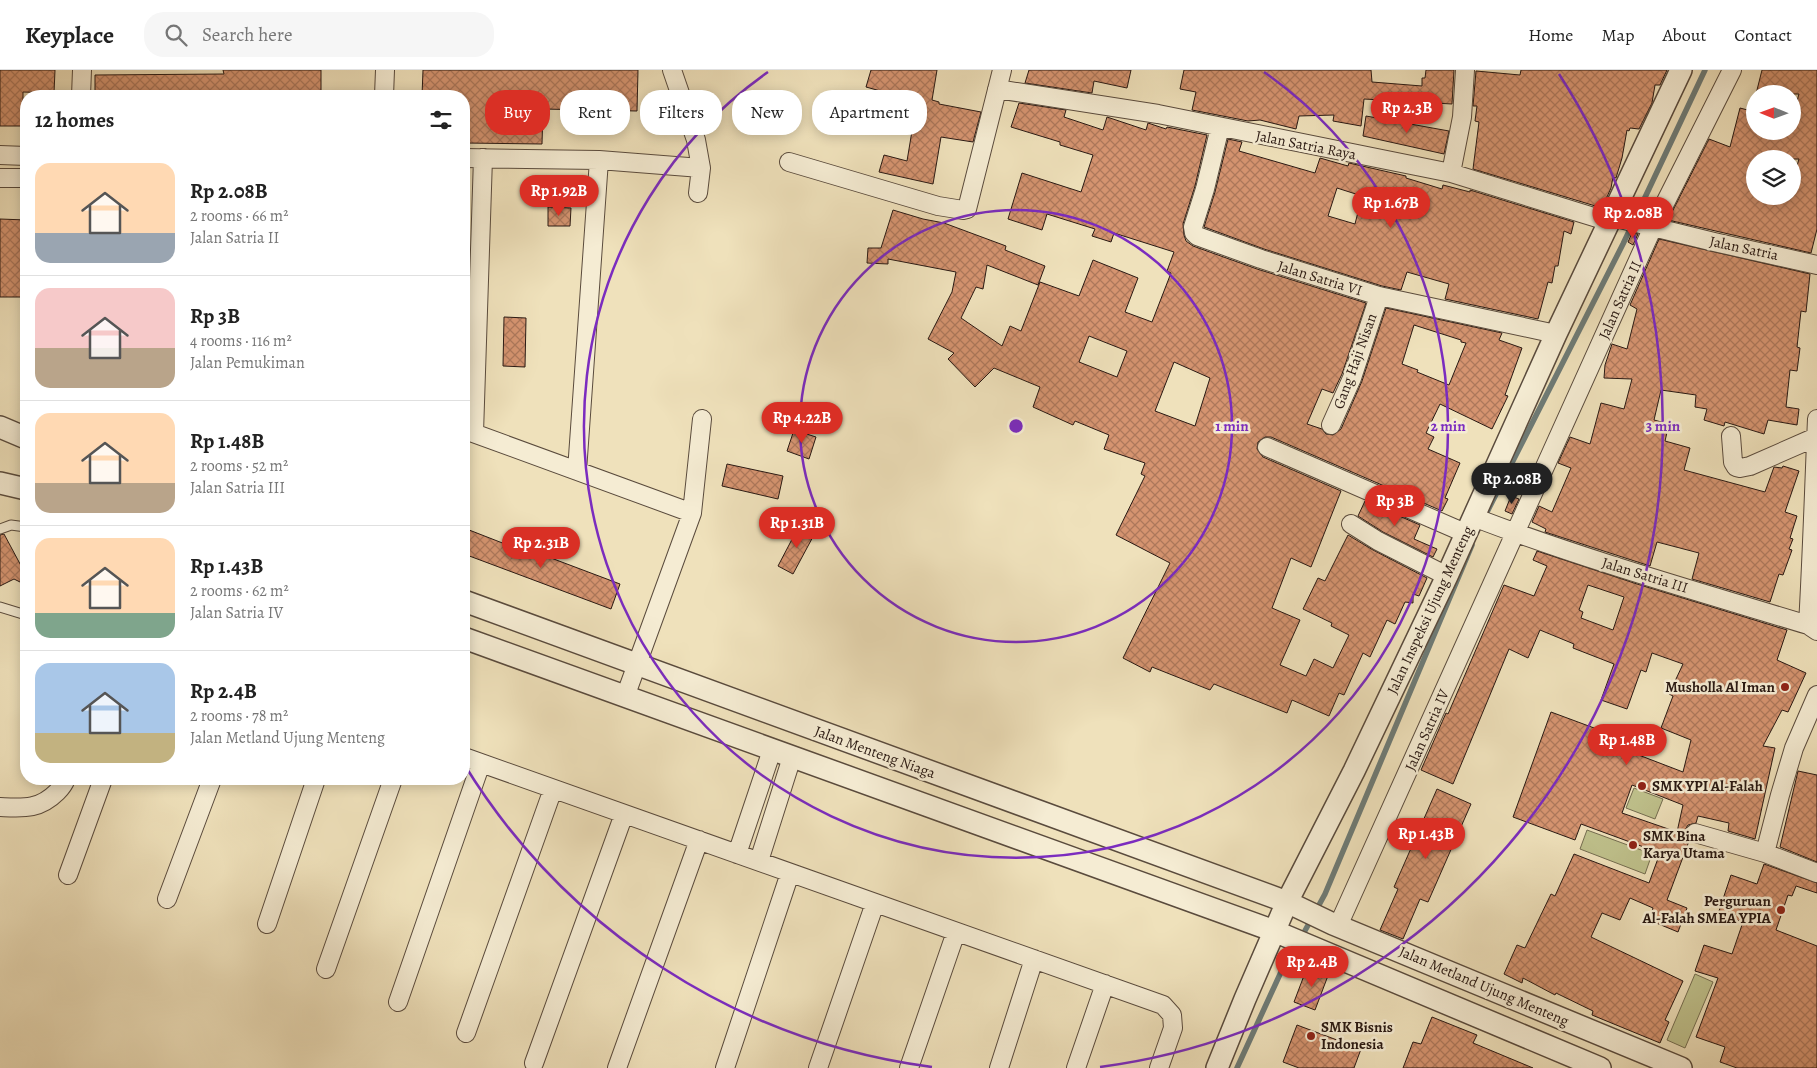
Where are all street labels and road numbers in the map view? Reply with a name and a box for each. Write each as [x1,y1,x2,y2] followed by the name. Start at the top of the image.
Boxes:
[1254,125,1358,165] street label: Jalan Satria Raya
[1708,231,1780,265] street label: Jalan Satria
[1275,256,1365,300] street label: Jalan Satria VI
[1594,258,1646,342] street label: Jalan Satria II
[1328,310,1382,412] street label: Gang Haji Nisan
[1382,522,1478,697] street label: Jalan Inspeksi Ujung Menteng
[1599,552,1691,598] street label: Jalan Satria III
[1400,685,1454,774] street label: Jalan Satria IV
[812,721,938,783] street label: Jalan Menteng Niaga
[1396,941,1572,1031] street label: Jalan Metland Ujung Menteng

